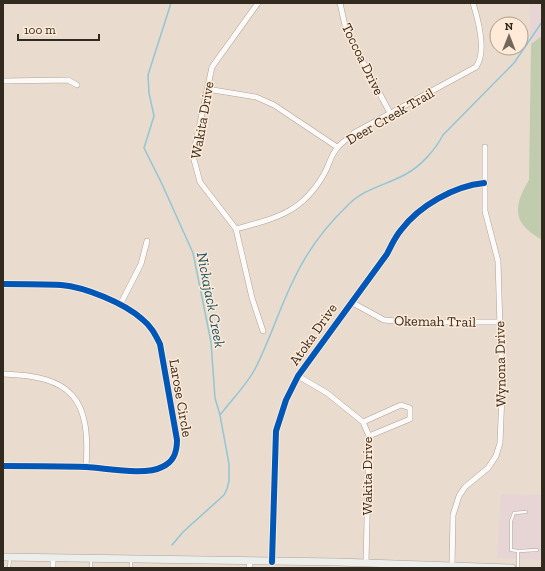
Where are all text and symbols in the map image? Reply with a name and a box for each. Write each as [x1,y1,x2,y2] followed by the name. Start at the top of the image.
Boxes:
[18,16,99,42] scale bar
[489,16,529,56] north arrow
[338,20,387,98] street label: Toccoa Drive
[505,20,514,33] text: N
[24,23,56,37] text: 100 m
[187,80,218,160] street label: Wakita Drive
[343,84,438,149] street label: Deer Creek Trail
[193,251,229,350] water label: Nickajack Creek
[286,300,341,368] street label: Atoka Drive
[394,312,476,331] street label: Okemah Trail
[491,320,510,407] street label: Wynona Drive
[165,358,196,439] street label: Larose Circle
[359,436,376,515] street label: Wakita Drive

